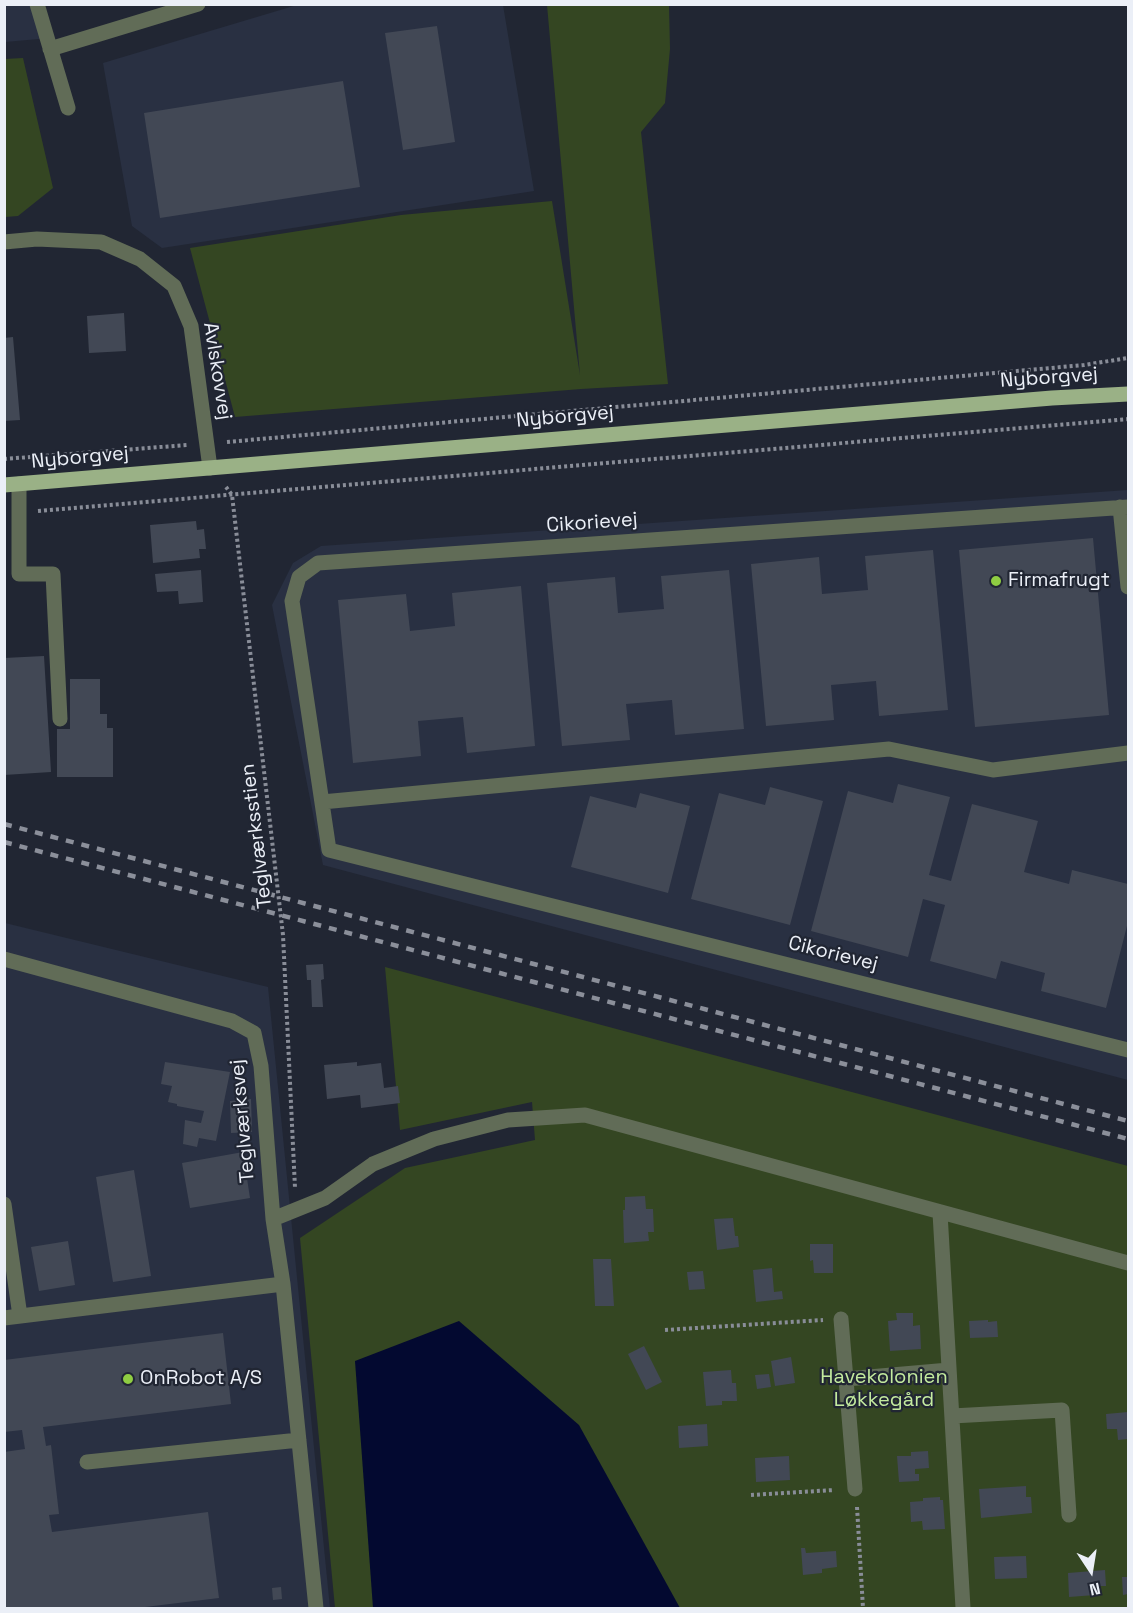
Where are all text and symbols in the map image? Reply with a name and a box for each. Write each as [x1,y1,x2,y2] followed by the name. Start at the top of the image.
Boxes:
[197,320,237,422] street label: Avlskovvej
[999,363,1099,393] street label: Nyborgvej
[515,401,615,433] street label: Nyborgvej
[30,442,130,474] street label: Nyborgvej
[546,508,638,538] street label: Cikorievej
[1008,569,1110,593] place label: Firmafrugt
[989,574,1003,588] marker: Firmafrugt
[236,762,278,910] street label: Teglværksstien
[786,931,880,977] street label: Cikorievej
[226,1058,260,1184] street label: Teglværksvej
[820,1366,948,1413] park label: Havekolonien Løkkegård
[140,1367,262,1391] place label: OnRobot A/S
[121,1372,135,1386] marker: OnRobot A/S
[1061,1541,1121,1601] north arrow
[1087,1578,1102,1600] text: N

